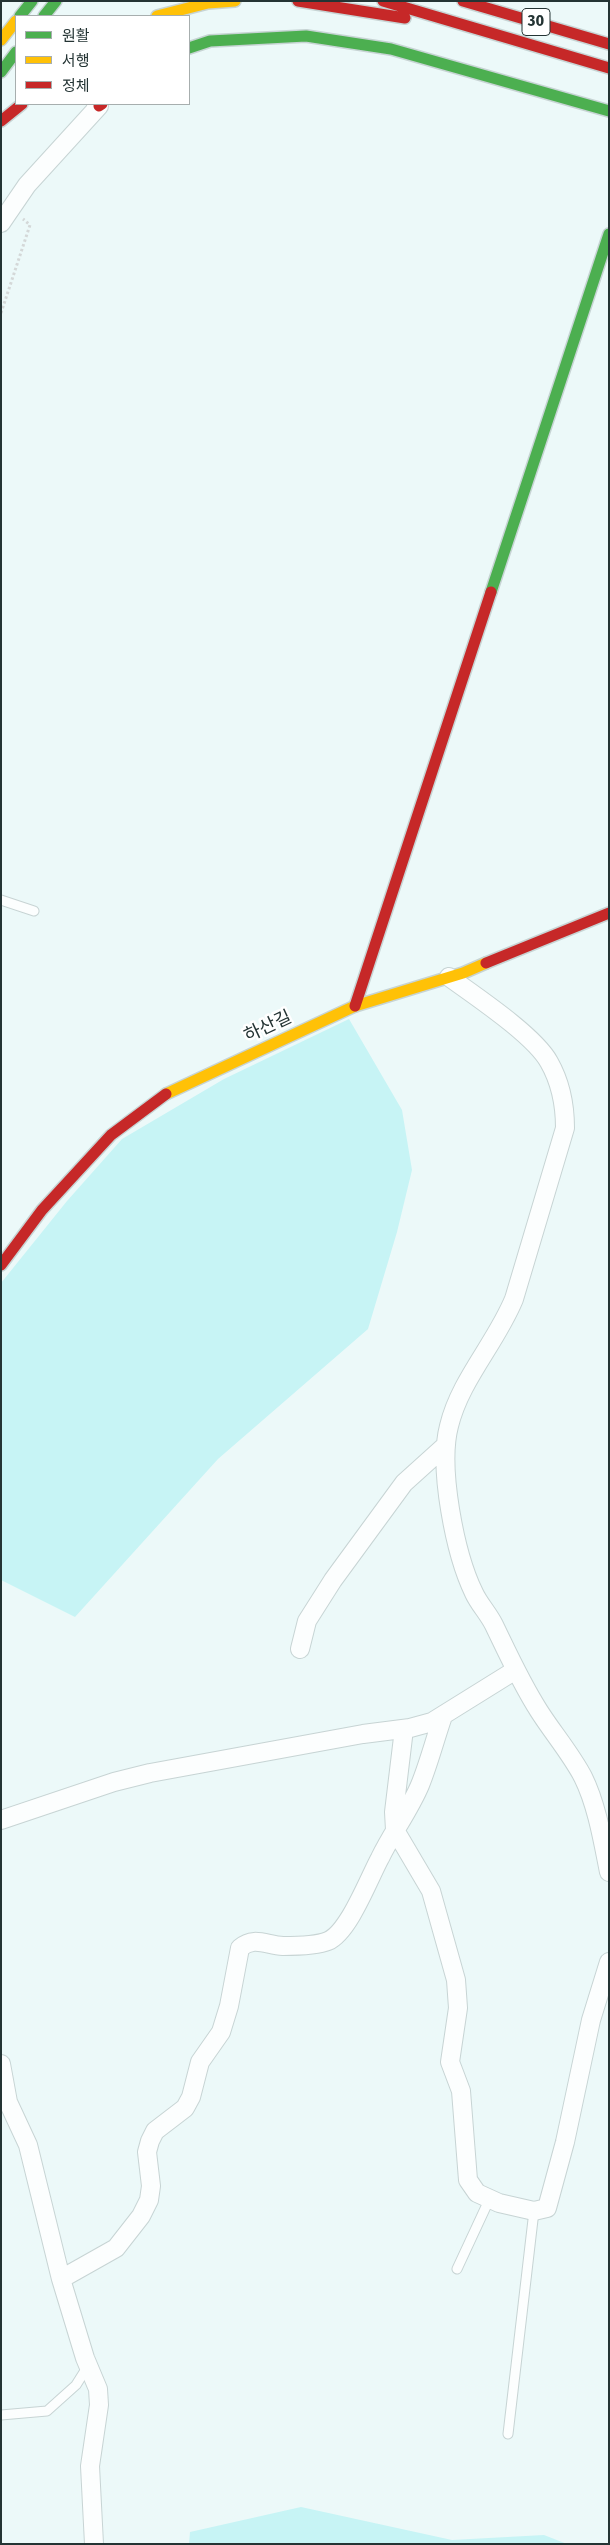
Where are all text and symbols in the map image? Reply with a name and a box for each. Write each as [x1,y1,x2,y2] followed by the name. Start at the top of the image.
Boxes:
[522,8,550,36] road number: 30
[15,15,190,105] legend
[62,27,90,45] text: 원활
[62,52,90,70] text: 서행
[62,77,90,95] text: 정체
[241,1007,295,1047] street label: 하산길

